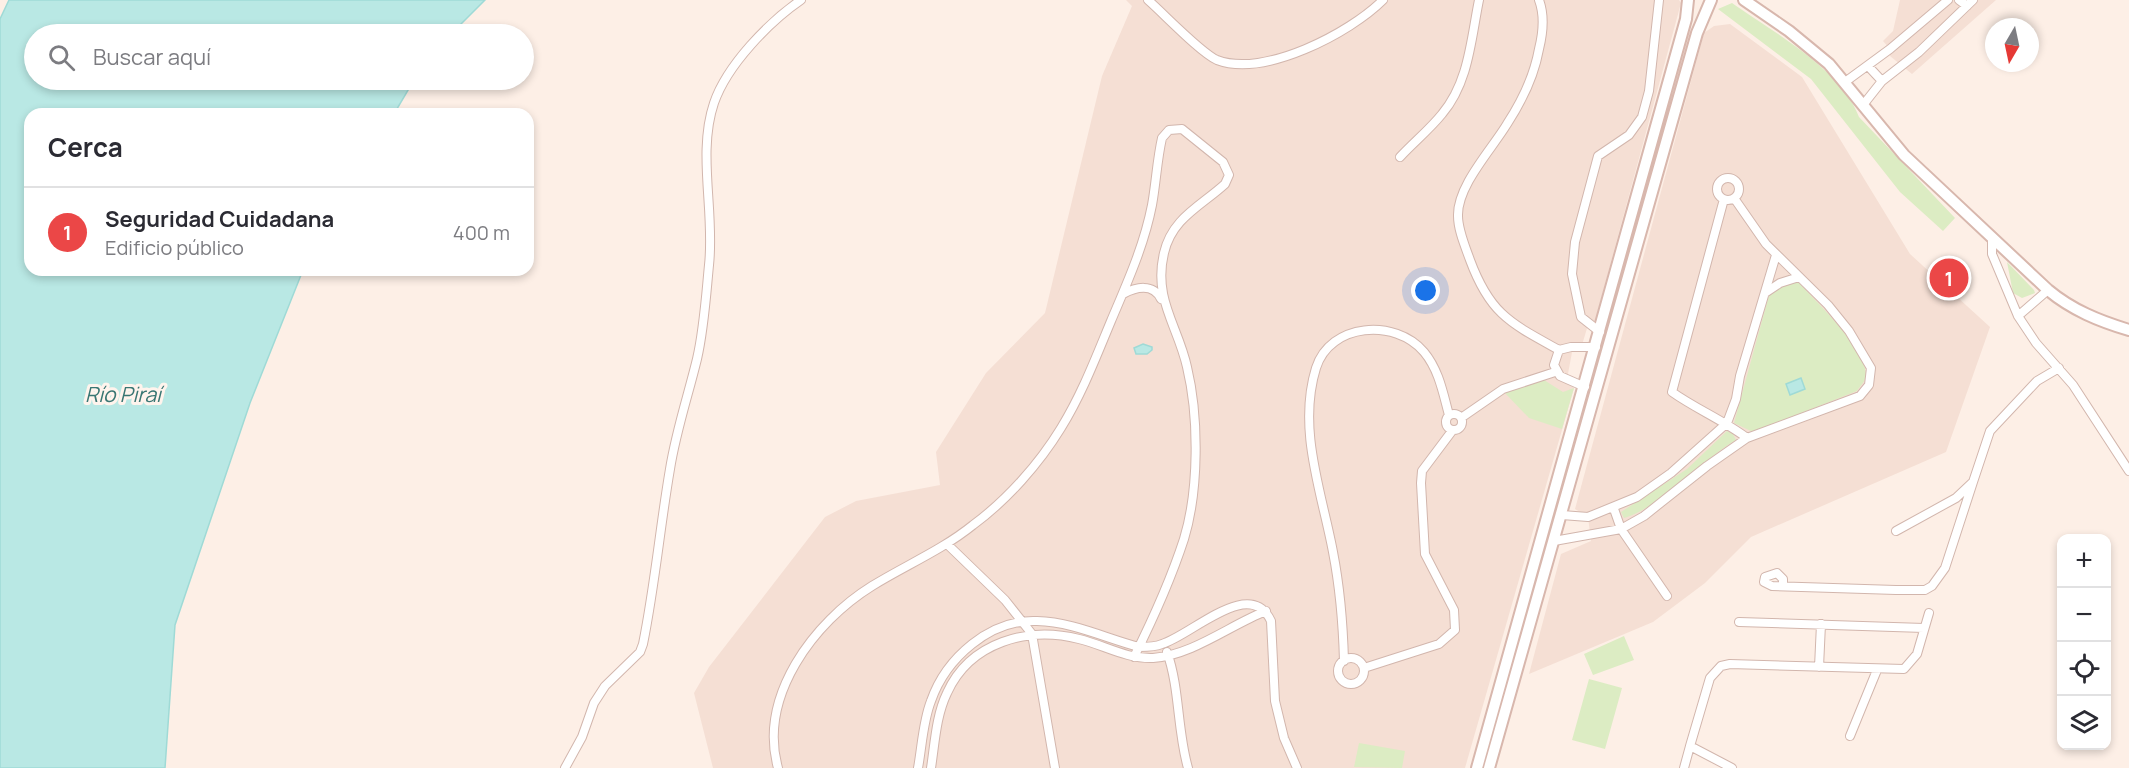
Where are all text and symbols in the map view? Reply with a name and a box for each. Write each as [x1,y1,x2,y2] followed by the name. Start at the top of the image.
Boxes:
[1985,18,2039,72] north arrow
[24,24,534,90] search box
[45,41,78,74] icon: search
[93,42,211,72] text: Buscar aquí
[48,129,123,165] text: Cerca
[105,204,334,234] text: Seguridad Cuidadana
[63,219,72,246] text: 1
[453,219,510,246] text: 400 m
[105,234,244,261] text: Edificio público
[1930,256,1968,300] pin: 1
[1411,276,1440,305] your location
[85,380,165,408] water label: Río Piraí
[2057,534,2111,750] map controls
[2057,534,2111,588] button: +
[2057,588,2111,642] button: −
[2057,642,2111,696] button: locate
[2057,696,2111,750] button: layers

